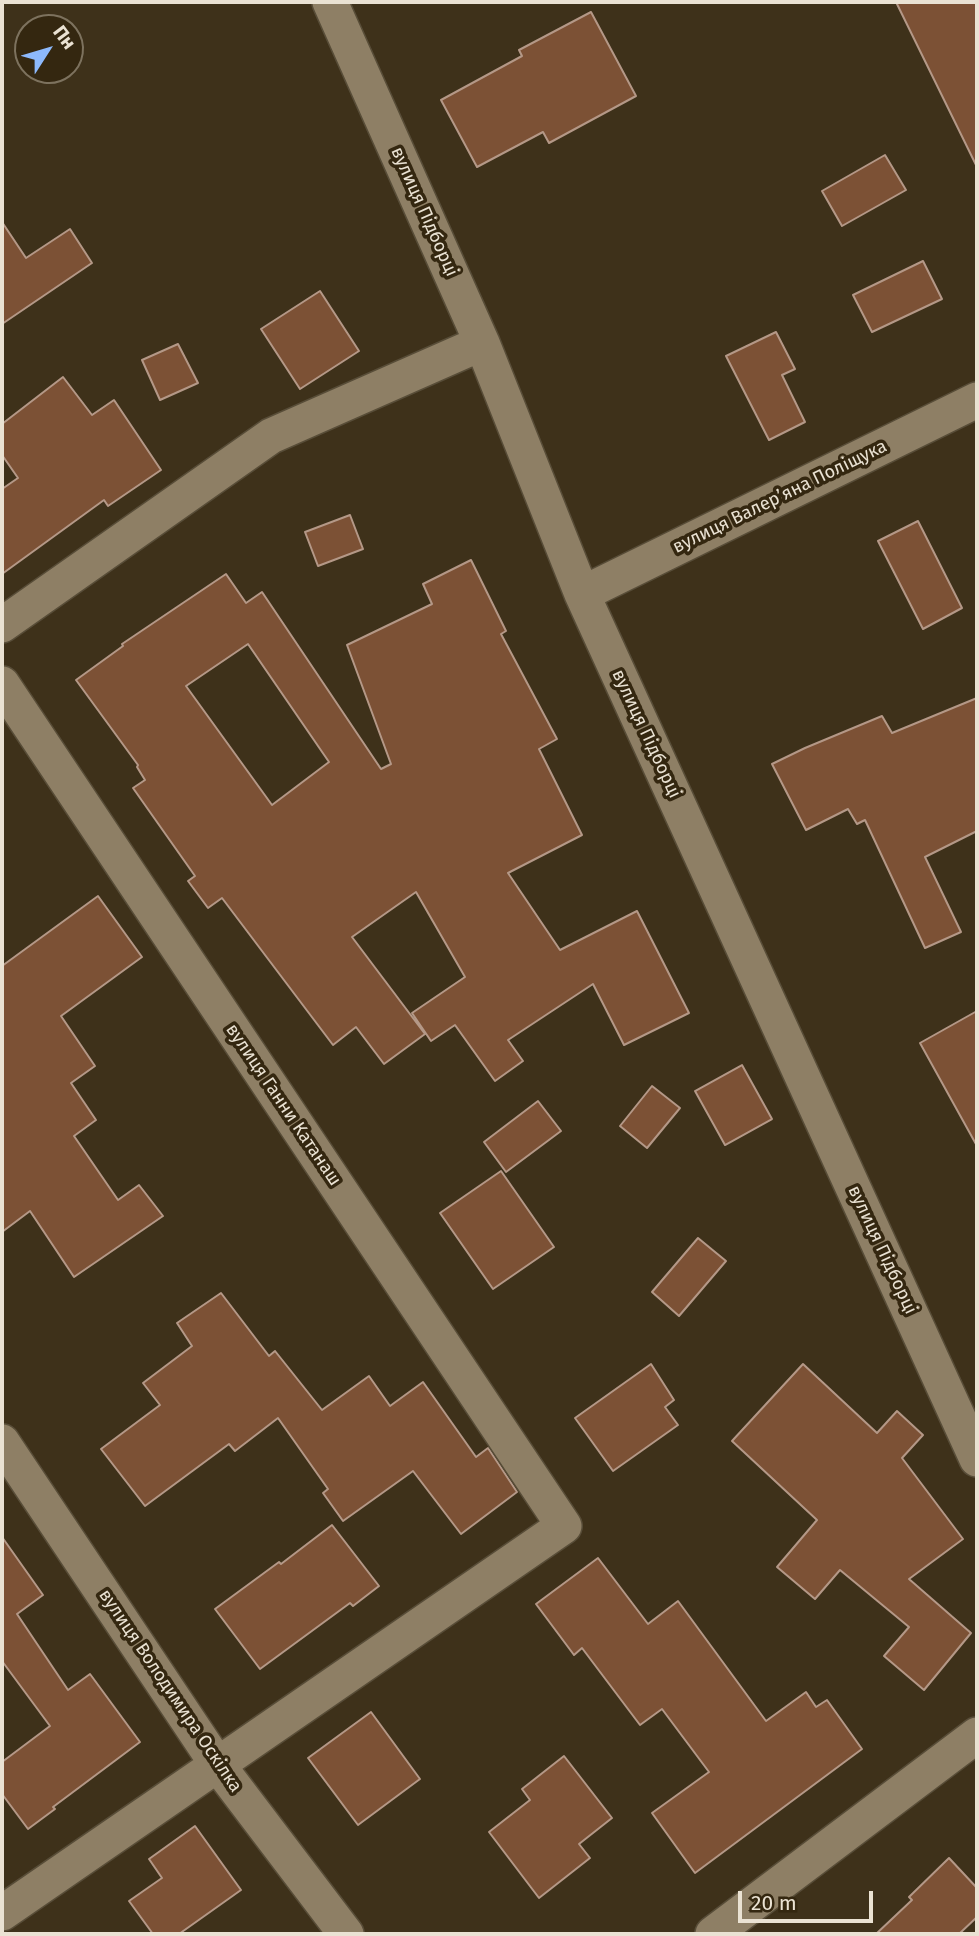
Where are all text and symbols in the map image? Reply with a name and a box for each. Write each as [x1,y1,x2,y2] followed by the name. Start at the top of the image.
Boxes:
[14,14,84,84] north arrow
[48,21,81,54] text: Пн
[386,144,462,280] street label: вулиця Підборці
[669,436,891,558] street label: вулиця Валерʼяна Поліщука
[607,666,685,802] street label: вулиця Підборці
[221,1020,345,1190] street label: вулиця Ганни Катанаш
[843,1182,921,1318] street label: вулиця Підборці
[94,1585,246,1797] street label: вулиця Володимира Оскілка
[741,1876,876,1920] scale bar
[751,1890,797,1916] text: 20 m

